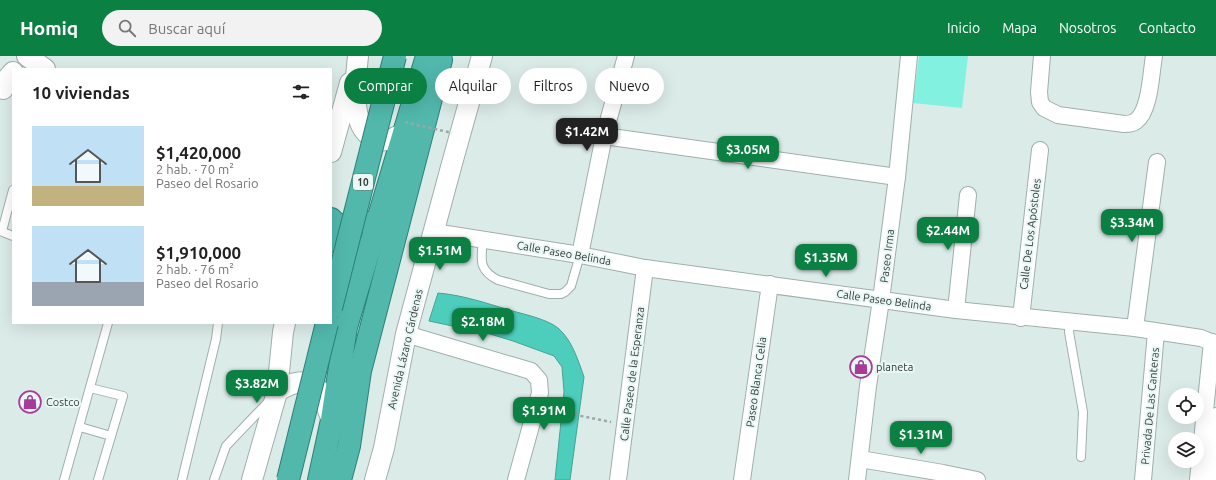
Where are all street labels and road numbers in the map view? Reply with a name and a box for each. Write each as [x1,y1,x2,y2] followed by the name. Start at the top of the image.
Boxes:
[353,174,373,190] road number: 10
[1017,178,1043,290] street label: Calle De Los Apóstoles
[878,228,896,284] street label: Paseo Irma
[516,239,612,267] street label: Calle Paseo Belinda
[836,287,932,313] street label: Calle Paseo Belinda
[385,288,425,410] street label: Avenida Lázaro Cárdenas
[618,306,646,442] street label: Calle Paseo de la Esperanza
[744,336,768,428] street label: Paseo Blanca Celia
[1139,347,1161,465] street label: Privada De Las Canteras

